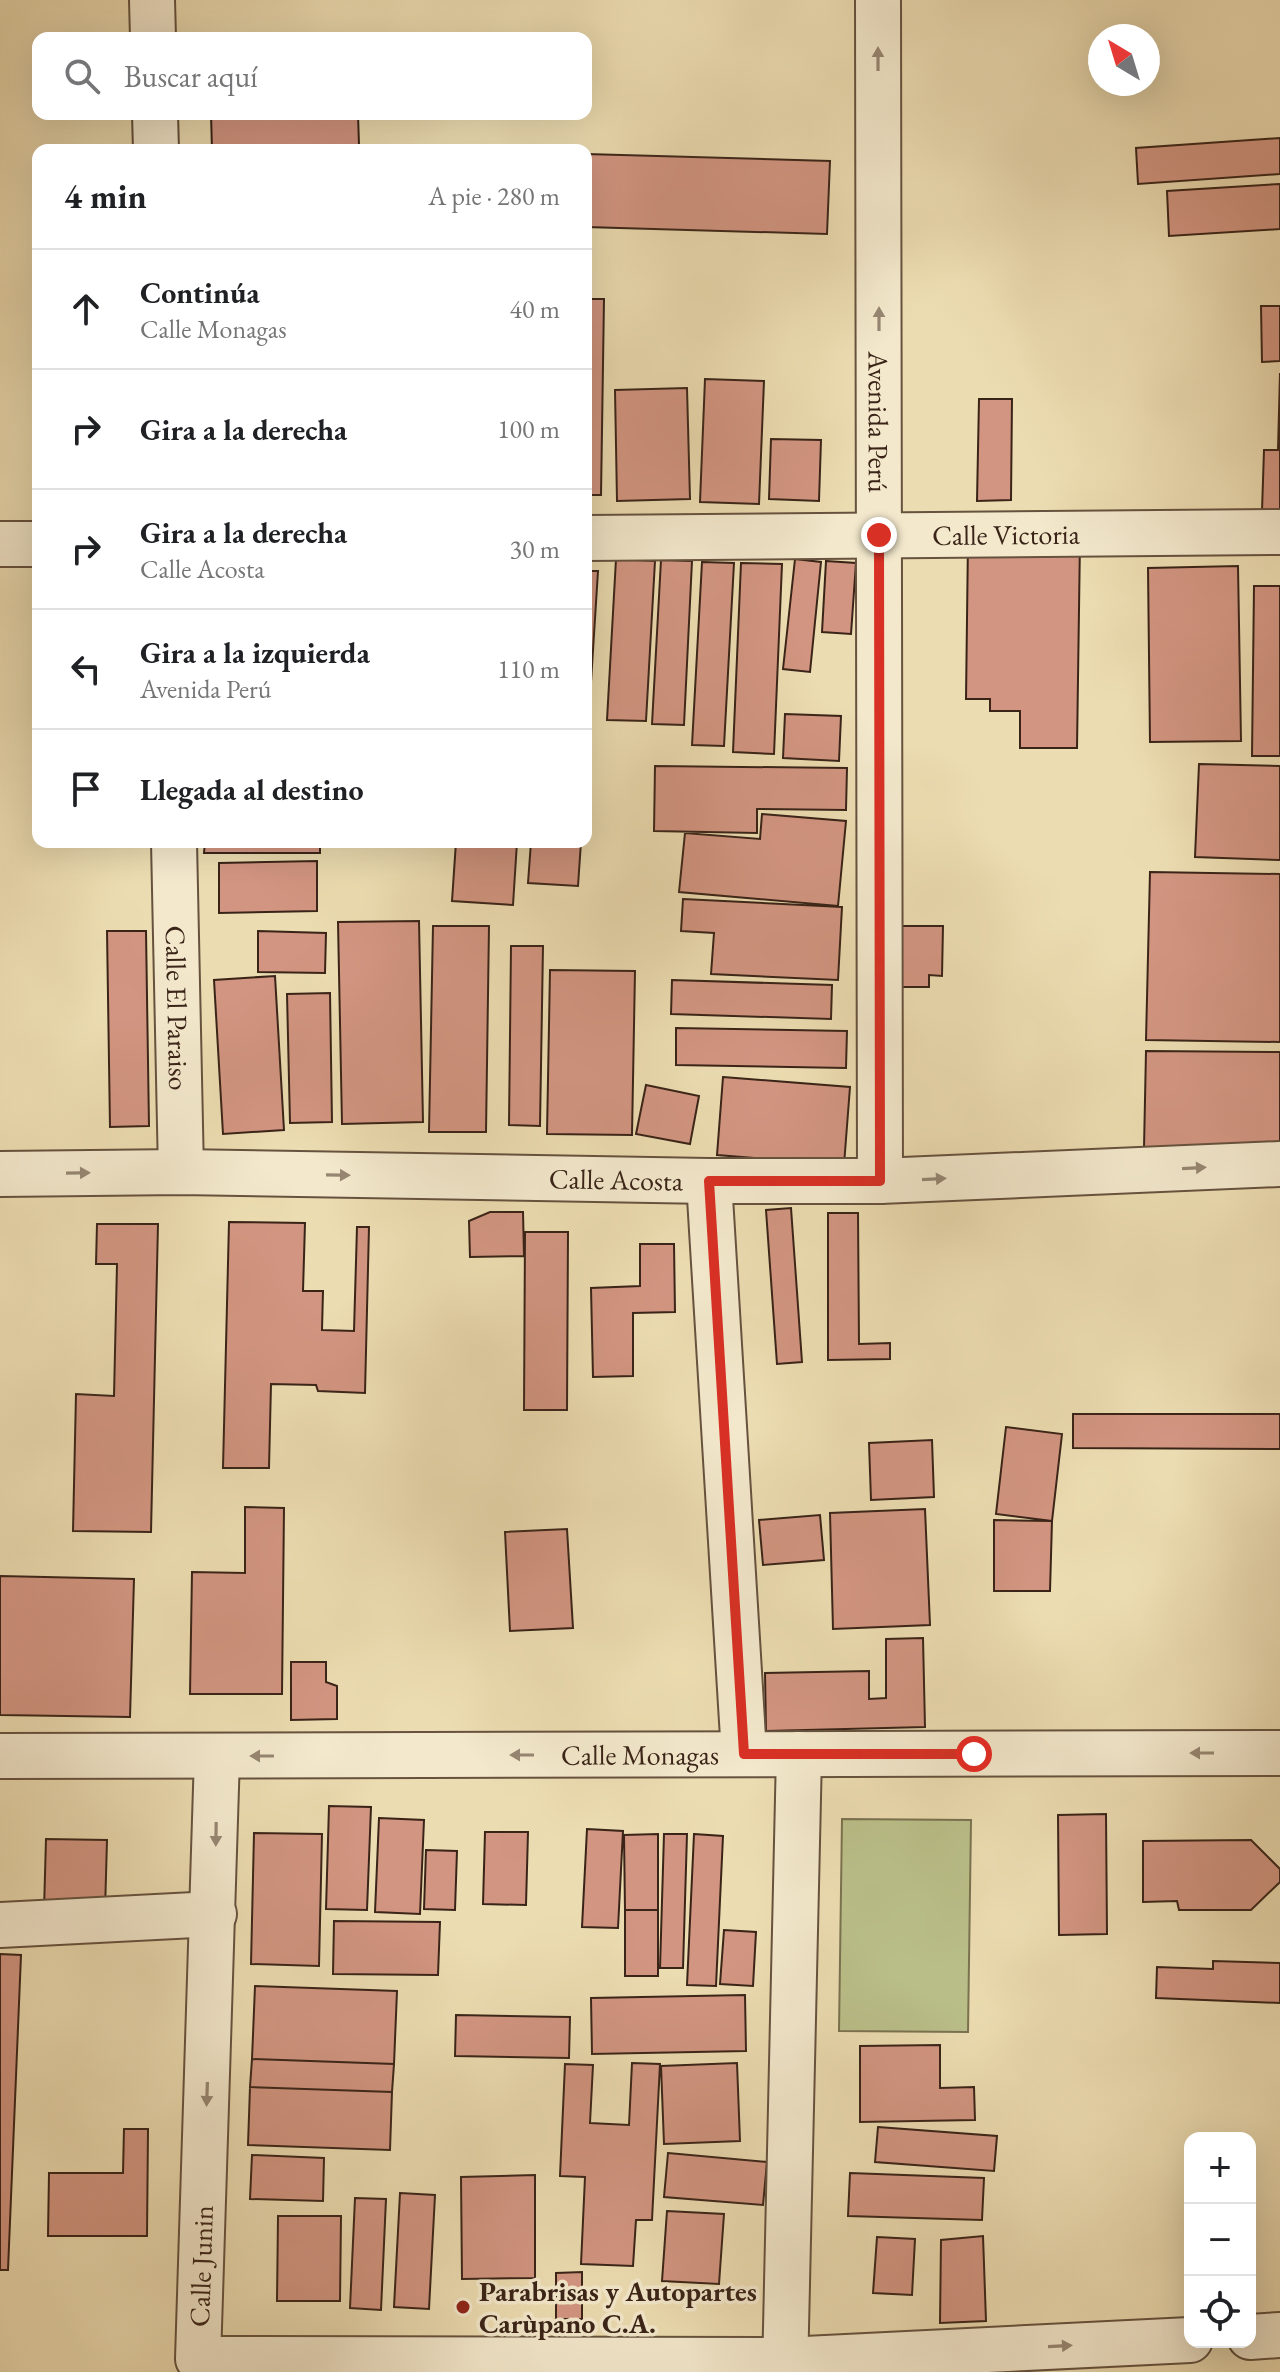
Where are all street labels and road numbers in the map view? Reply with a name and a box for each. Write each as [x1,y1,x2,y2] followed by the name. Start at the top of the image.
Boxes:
[861,350,897,493] street label: Avenida Perú
[932,516,1081,553] street label: Calle Victoria
[158,925,197,1091] street label: Calle El Paraiso
[549,1160,684,1199] street label: Calle Acosta
[561,1736,719,1773] street label: Calle Monagas
[181,2204,221,2327] street label: Calle Junin

